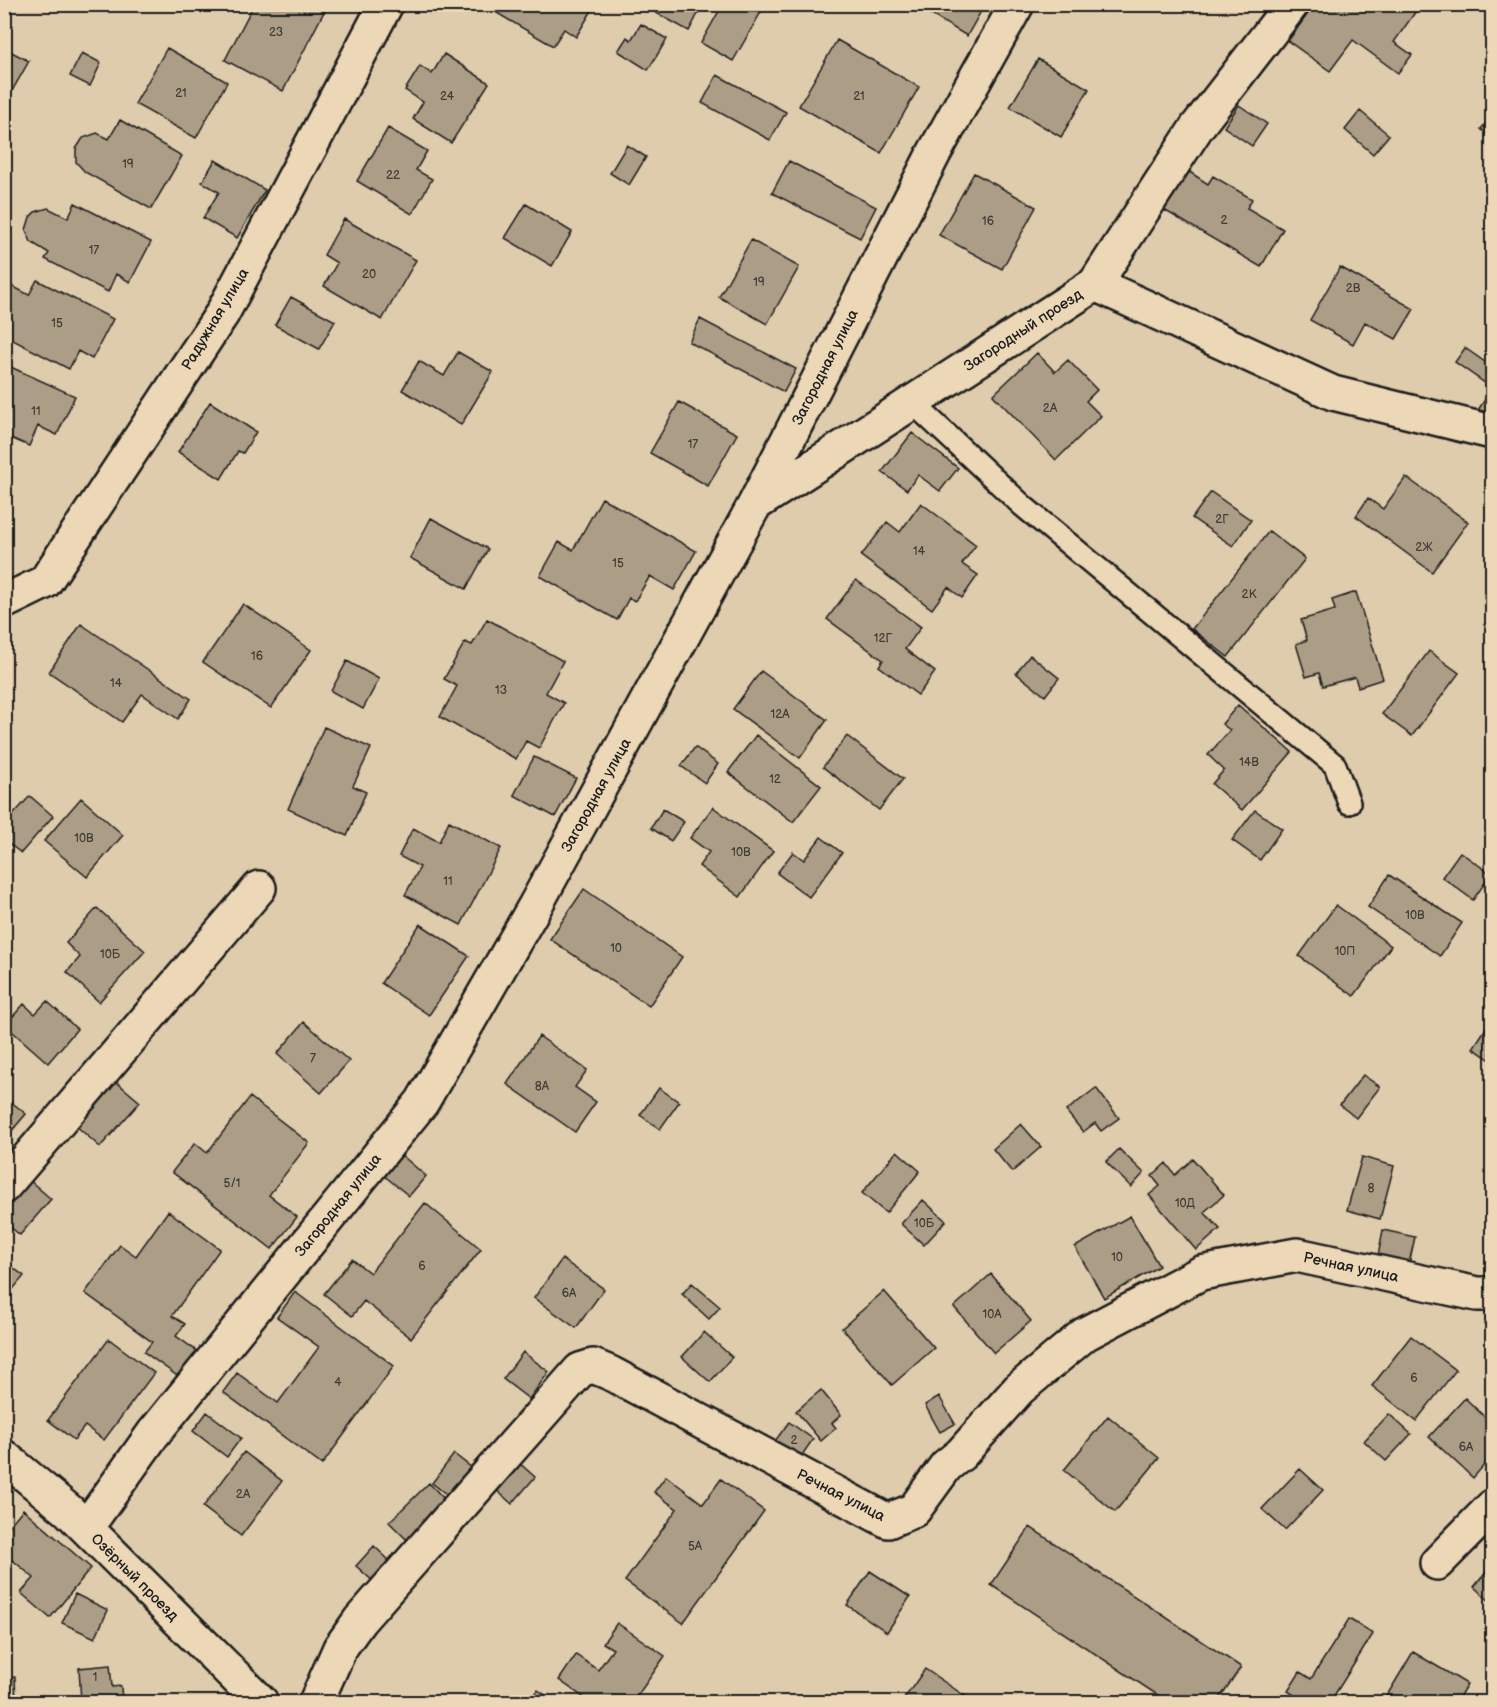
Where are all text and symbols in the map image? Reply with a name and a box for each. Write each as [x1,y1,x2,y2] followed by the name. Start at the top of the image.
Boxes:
[269,25,283,40] house number: 23
[175,86,187,101] house number: 21
[440,89,455,104] house number: 24
[853,89,865,104] house number: 21
[122,157,134,172] house number: 19
[386,168,400,183] house number: 22
[1220,213,1228,228] house number: 2
[982,214,994,229] house number: 16
[89,243,99,258] house number: 17
[177,265,254,374] street label: Радужная улица
[362,267,376,282] house number: 20
[753,275,765,290] house number: 19
[1346,281,1361,296] house number: 2В
[960,285,1086,376] street label: Загородный проезд
[788,306,863,428] street label: Загородная улица
[51,316,63,331] house number: 15
[1043,401,1058,416] house number: 2А
[31,404,41,419] house number: 11
[688,437,698,452] house number: 17
[1215,512,1229,527] house number: 2Г
[1415,540,1433,555] house number: 2Ж
[913,544,926,559] house number: 14
[612,556,624,571] house number: 15
[1242,587,1257,602] house number: 2К
[874,631,893,646] house number: 12Г
[251,649,263,664] house number: 16
[110,676,123,691] house number: 14
[495,683,507,698] house number: 13
[771,707,790,722] house number: 12А
[557,735,636,855] street label: Загородная улица
[1239,755,1259,770] house number: 14В
[769,772,781,787] house number: 12
[74,831,94,846] house number: 10В
[731,845,751,860] house number: 10В
[443,874,453,889] house number: 11
[1405,908,1425,923] house number: 10В
[610,941,622,956] house number: 10
[1335,944,1355,959] house number: 10П
[100,947,121,962] house number: 10Б
[310,1051,316,1066] house number: 7
[535,1079,550,1094] house number: 8А
[291,1150,386,1261] street label: Загородная улица
[224,1176,240,1191] house number: 5/1
[1368,1181,1375,1196] house number: 8
[1175,1196,1196,1211] house number: 10Д
[914,1216,935,1231] house number: 10Б
[1302,1248,1400,1287] street label: Речная улица
[1111,1250,1123,1265] house number: 10
[418,1259,426,1274] house number: 6
[562,1286,577,1301] house number: 6А
[983,1307,1002,1322] house number: 10А
[1410,1371,1418,1386] house number: 6
[334,1375,342,1390] house number: 4
[790,1433,798,1448] house number: 2
[1459,1440,1474,1455] house number: 6А
[793,1465,888,1526] street label: Речная улица
[236,1487,251,1502] house number: 2А
[87,1530,182,1625] street label: Озёрный проезд
[688,1539,703,1554] house number: 5А
[93,1670,97,1685] house number: 1

